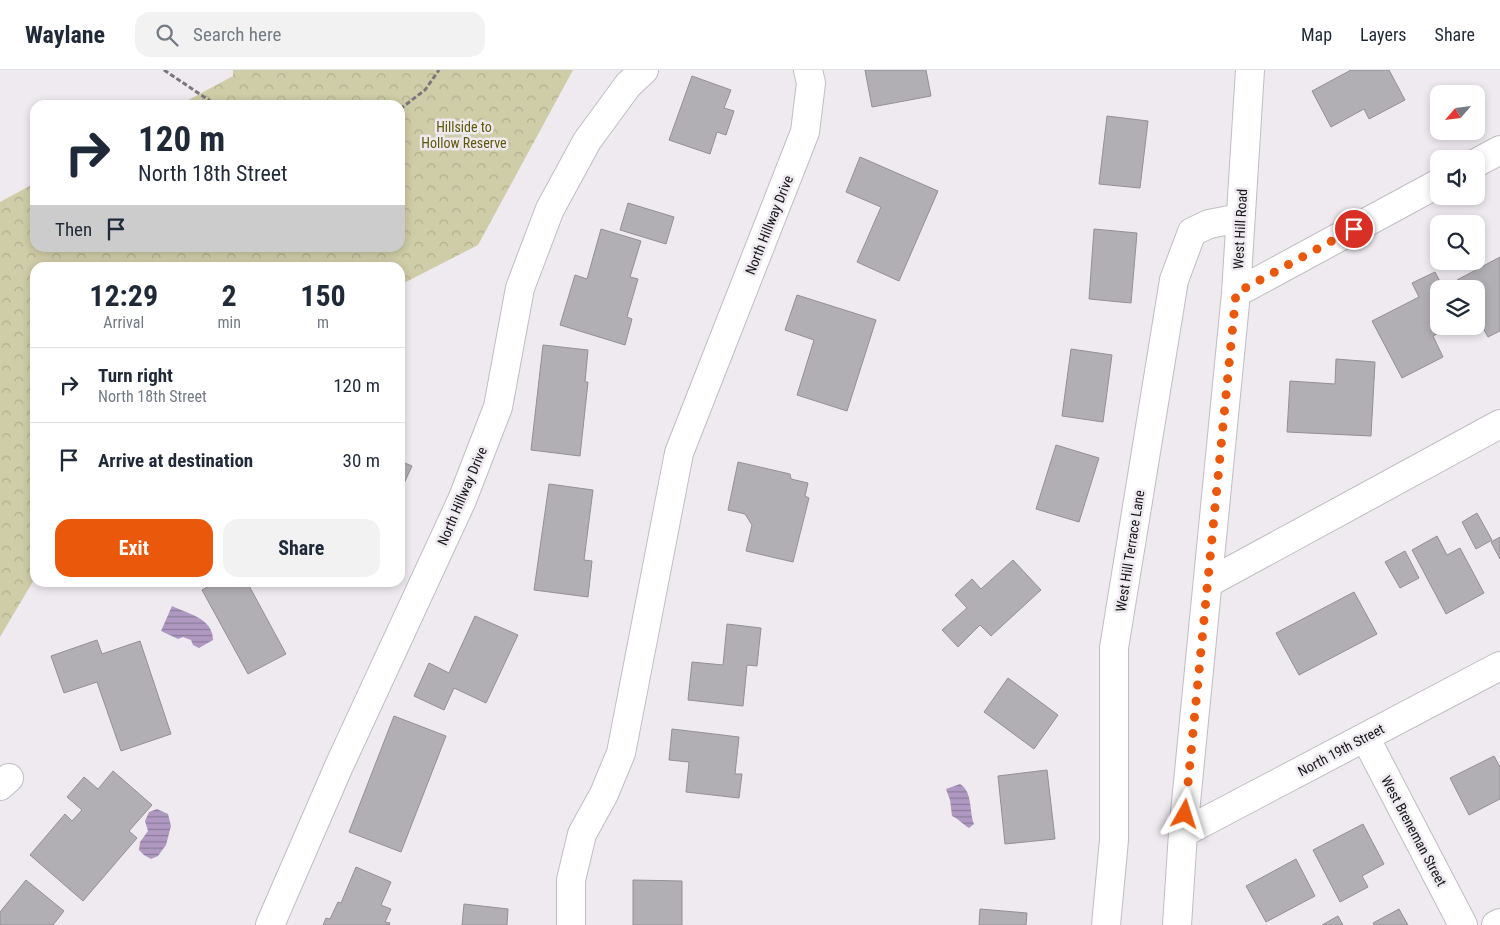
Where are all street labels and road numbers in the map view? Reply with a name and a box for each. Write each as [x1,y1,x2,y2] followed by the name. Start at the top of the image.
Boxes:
[742,173,796,277] street label: North Hillway Drive
[1230,188,1250,270] street label: West Hill Road
[434,444,490,548] street label: North Hillway Drive
[1112,489,1148,613] street label: West Hill Terrace Lane
[1295,721,1387,779] street label: North 19th Street
[1378,773,1450,889] street label: West Breneman Street

